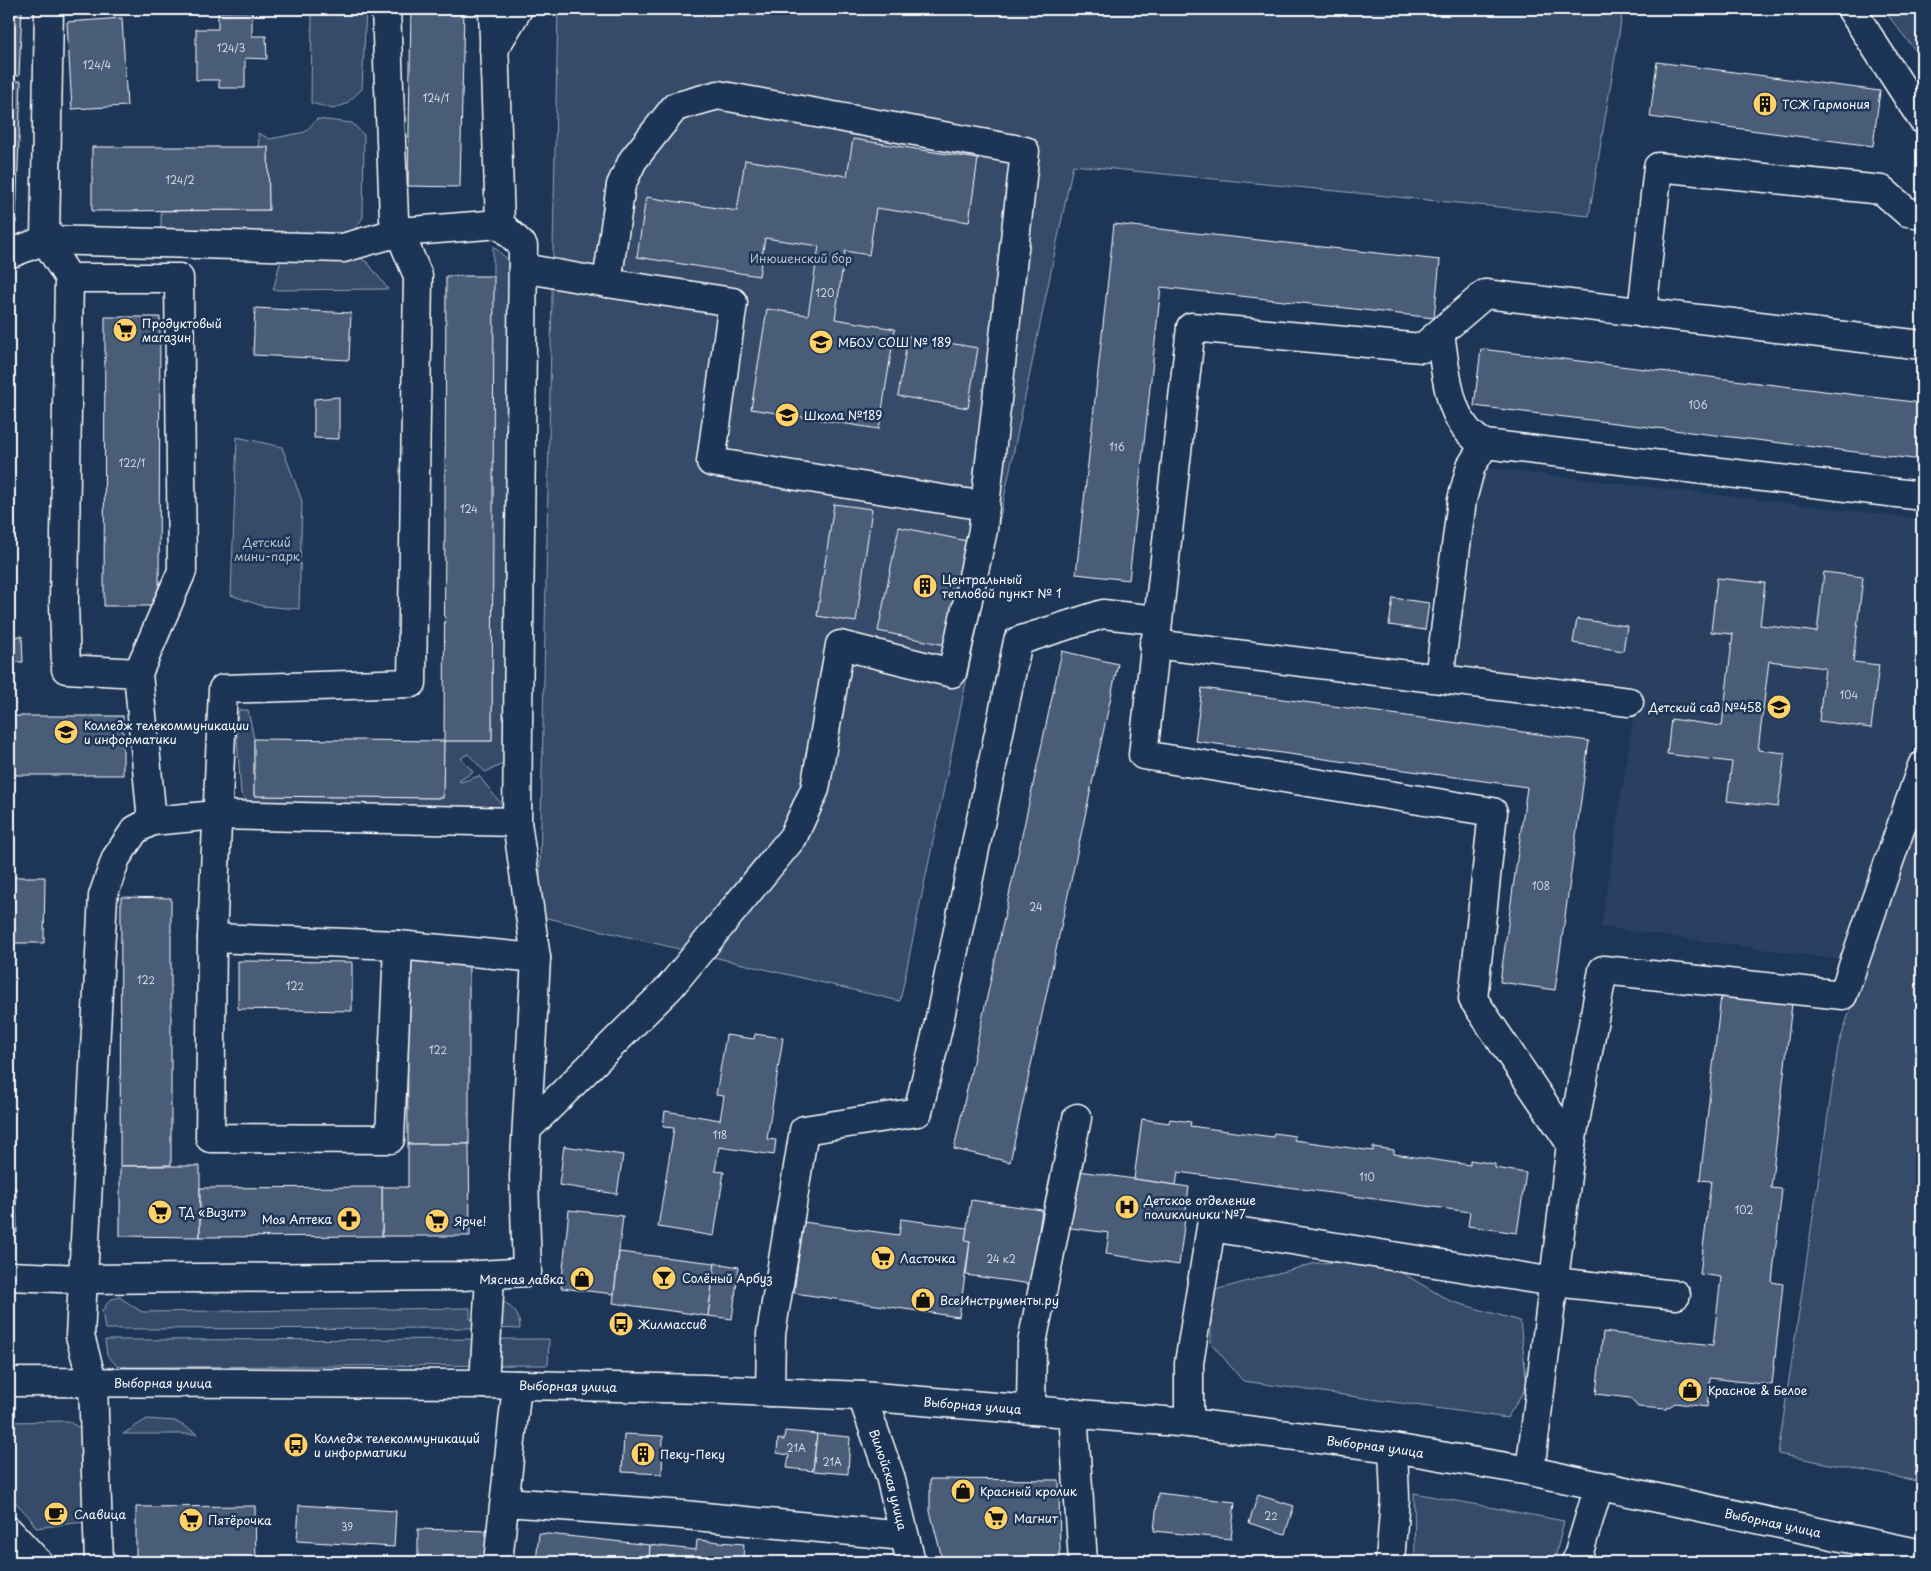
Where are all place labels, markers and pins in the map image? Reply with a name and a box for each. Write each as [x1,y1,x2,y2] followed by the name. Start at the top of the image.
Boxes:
[1752,91,1778,117] building icon: ТСЖ Гармония
[1782,95,1870,113] place label: ТСЖ Гармония
[142,314,222,346] place label: Продуктовый магазин
[112,317,138,343] supermarket icon: Продуктовый магазин
[808,329,834,355] school or university icon: МБОУ СОШ № 189
[838,333,951,351] place label: МБОУ СОШ № 189
[774,402,800,428] school or university icon: Школа №189
[804,406,882,424] place label: Школа №189
[942,570,1061,602] place label: Центральный тепловой пункт № 1
[912,573,938,599] building icon: Центральный тепловой пункт № 1
[1766,694,1792,720] school or university icon: Детский сад №458
[1648,698,1762,716] place label: Детский сад №458
[84,716,249,748] place label: Колледж телекоммуникации и информатики
[53,719,79,745] school or university icon: Колледж телекоммуникации и информатики
[1143,1191,1256,1223] place label: Детское отделение поликлиники №7
[1114,1194,1140,1220] hospital icon: Детское отделение поликлиники №7
[147,1199,173,1225] supermarket icon: ТД «Визит»
[178,1203,247,1221] place label: ТД «Визит»
[336,1206,362,1232] pharmacy icon: Моя Аптека
[424,1208,450,1234] supermarket icon: Ярче!
[262,1210,333,1228] place label: Моя Аптека
[453,1212,486,1230] place label: Ярче!
[870,1245,896,1271] supermarket icon: Ласточка
[900,1249,956,1267] place label: Ласточка
[651,1265,677,1291] bar icon: Солёный Арбуз
[569,1266,595,1292] shop icon: Мясная лавка
[682,1269,773,1287] place label: Солёный Арбуз
[479,1270,565,1288] place label: Мясная лавка
[910,1287,936,1313] shop icon: ВсеИнструменты.ру
[940,1291,1059,1309] place label: ВсеИнструменты.ру
[608,1311,634,1337] bus stop icon: Жилмассив
[637,1315,707,1333] place label: Жилмассив
[1677,1377,1703,1403] shop icon: Красное & Белое
[1708,1381,1808,1399] place label: Красное & Белое
[314,1429,480,1461] place label: Колледж телекоммуникаций и информатики
[283,1432,309,1458] bus stop icon: Колледж телекоммуникаций и информатики
[630,1441,656,1467] building icon: Пеку-Пеку
[660,1445,725,1463] place label: Пеку-Пеку
[950,1478,976,1504] shop icon: Красный кролик
[980,1482,1078,1500] place label: Красный кролик
[43,1501,69,1527] cafe icon: Славица
[74,1505,127,1523] place label: Славица
[983,1505,1009,1531] supermarket icon: Магнит
[178,1507,204,1533] supermarket icon: Пятёрочка
[1014,1509,1059,1527] place label: Магнит
[208,1511,272,1529] place label: Пятёрочка

